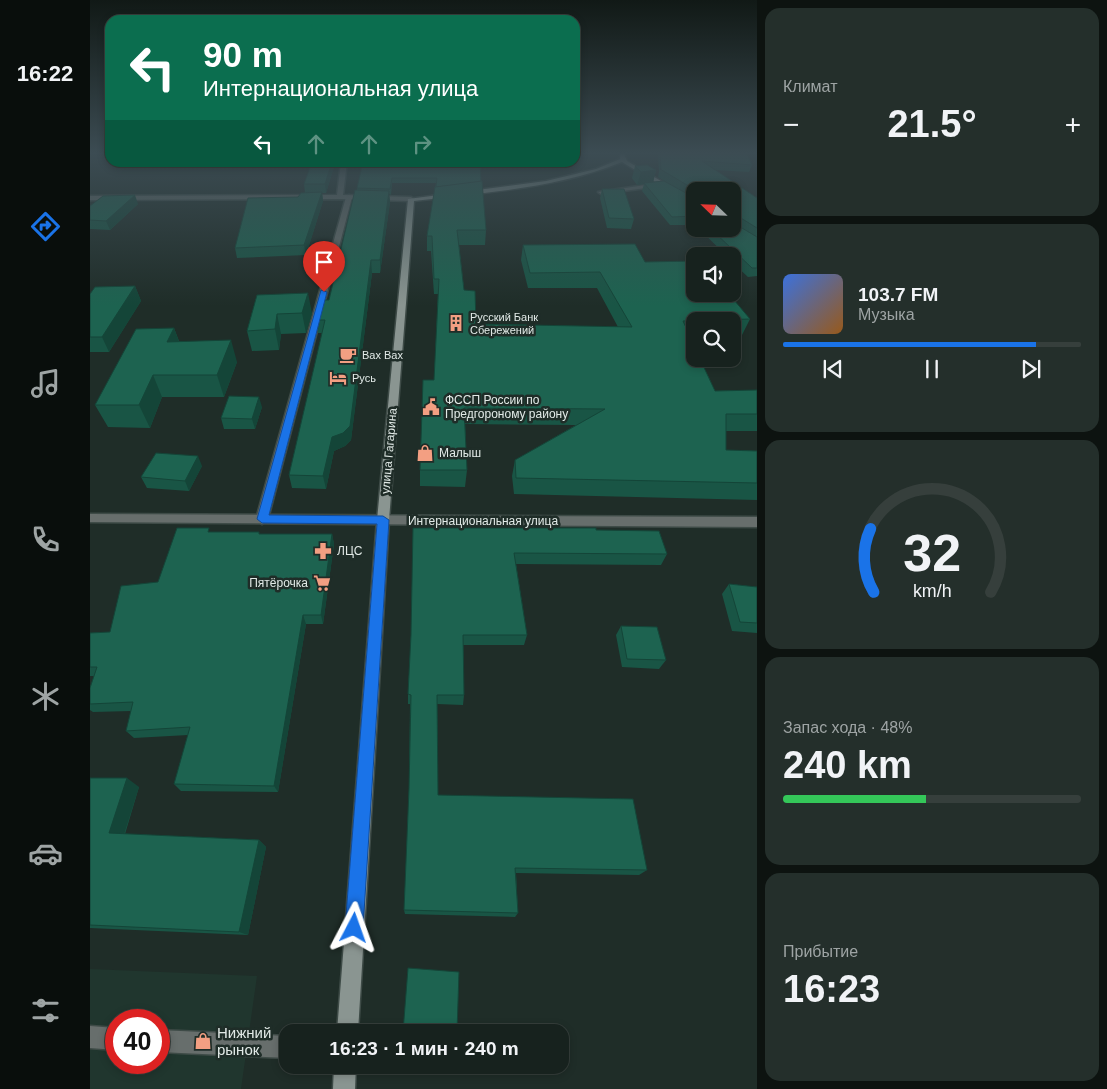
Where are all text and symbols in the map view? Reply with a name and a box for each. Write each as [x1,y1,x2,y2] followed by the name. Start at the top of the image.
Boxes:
[120,35,185,100] icon: left
[203,35,283,74] text: 90 m
[17,61,73,86] text: 16:22
[203,76,478,101] text: Интернациональная улица
[783,78,837,95] text: Климат
[887,103,977,145] text: 21.5°
[783,109,799,140] text: −
[1065,109,1081,140] text: +
[249,130,277,158] icon: left
[302,130,330,158] icon: ahead
[355,130,383,158] icon: ahead
[408,130,436,158] icon: right
[686,182,741,238] north arrow
[686,182,741,367] map controls
[28,209,63,244] icon: directions
[303,241,345,292] pin
[686,247,741,302] button: sound
[310,248,338,276] icon: arrive
[858,284,938,305] text: 103.7 FM
[858,306,915,323] text: Музыка
[470,311,538,336] place label: Русский Банк Сбережений
[686,312,741,367] button: search
[446,313,466,333] building icon: Русский Банк Сбережений
[338,345,358,365] cafe icon: Вах Вах
[362,349,403,361] place label: Вах Вах
[819,355,847,383] icon: previous
[918,355,946,383] icon: pause
[1017,355,1045,383] icon: next
[28,366,63,401] icon: music
[328,368,348,388] hotel icon: Русь
[352,372,376,384] place label: Русь
[445,393,568,421] place label: ФССП России по Предгороному району
[421,397,441,417] public building icon: ФССП России по Предгороному району
[378,407,400,495] street label: улица Гагарина
[415,443,435,463] shop icon: Малыш
[439,446,481,460] place label: Малыш
[408,514,558,528] street label: Интернациональная улица
[28,522,63,557] icon: phone
[903,524,961,582] text: 32
[313,541,333,561] pharmacy icon: ЛЦС
[337,544,363,558] place label: ЛЦС
[312,573,332,593] supermarket icon: Пятёрочка
[249,576,308,590] place label: Пятёрочка
[913,581,951,601] text: km/h
[28,679,63,714] icon: climate
[783,719,912,736] text: Запас хода · 48%
[783,744,912,786] text: 240 km
[28,836,63,871] icon: car
[327,901,379,953] position arrow
[783,943,858,960] text: Прибытие
[783,968,880,1010] text: 16:23
[28,993,63,1028] icon: filters
[105,1009,170,1074] speed limit sign: 40
[217,1024,271,1058] place label: Нижний рынок
[193,1031,213,1051] shop icon: Нижний рынок
[329,1038,519,1059] text: 16:23 · 1 мин · 240 m

